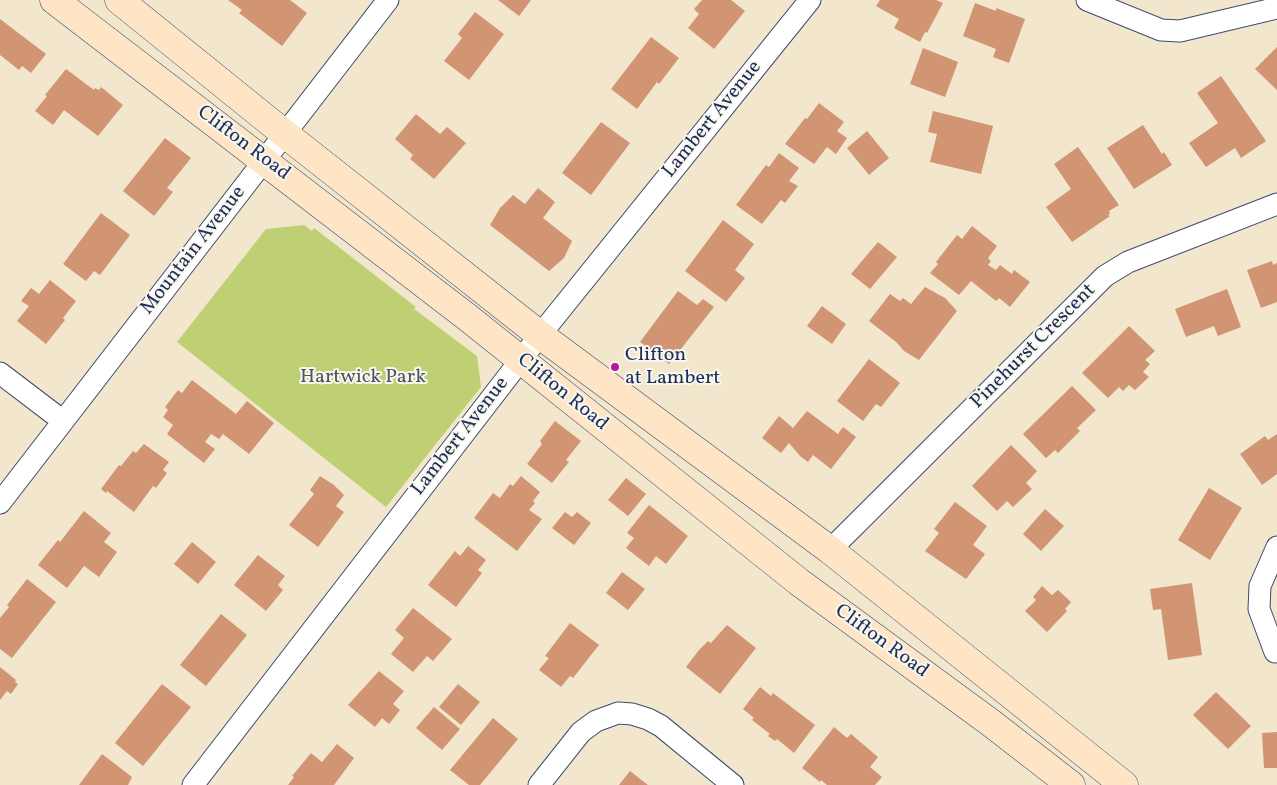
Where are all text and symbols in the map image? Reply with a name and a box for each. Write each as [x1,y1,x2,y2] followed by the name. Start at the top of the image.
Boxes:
[658,56,768,184] street label: Lambert Avenue
[192,101,294,187] street label: Clifton Road
[136,182,252,320] street label: Mountain Avenue
[966,279,1102,415] street label: Pinehurst Crescent
[625,344,720,391] place label: Clifton at Lambert
[512,349,612,437] street label: Clifton Road
[609,361,621,373] marker: Clifton at Lambert
[300,366,426,390] park label: Hartwick Park
[407,373,515,501] street label: Lambert Avenue
[829,600,933,684] street label: Clifton Road

